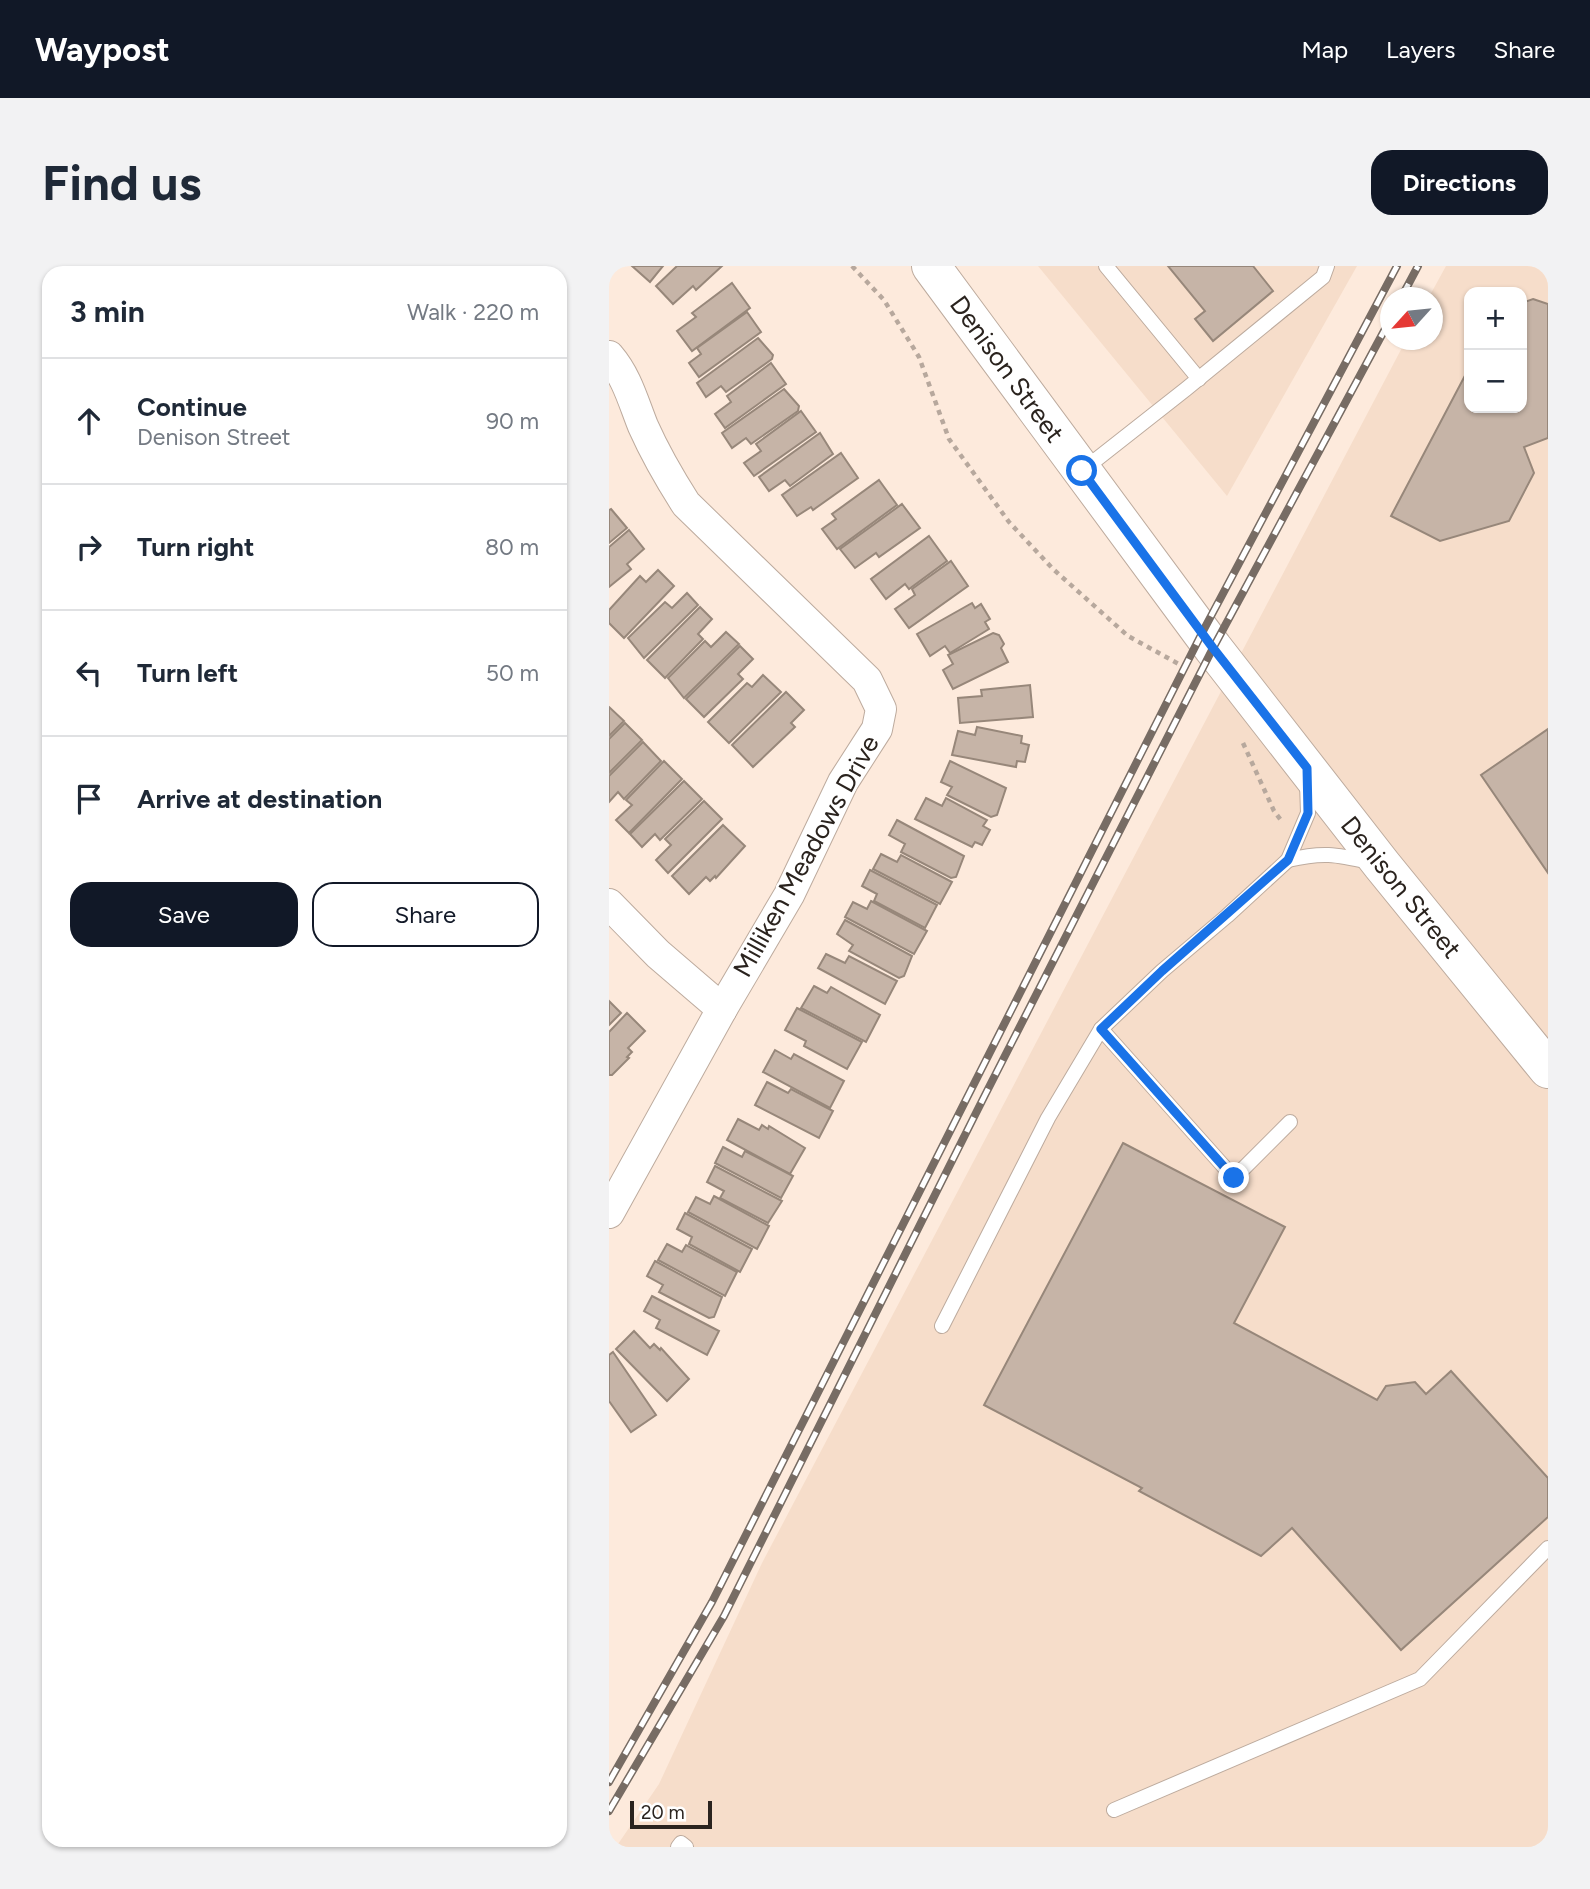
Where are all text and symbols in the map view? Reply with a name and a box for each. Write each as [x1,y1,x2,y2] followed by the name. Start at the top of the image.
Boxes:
[35,30,170,69] text: Waypost
[1301,35,1348,64] text: Map
[1386,35,1455,64] text: Layers
[1493,35,1555,64] text: Share
[1371,150,1548,215] button: Directions
[42,153,201,212] text: Find us
[1380,287,1443,350] north arrow
[1464,287,1527,413] map controls
[1464,287,1527,350] button: +
[943,289,1071,449] street label: Denison Street
[70,293,145,330] text: 3 min
[407,298,539,326] text: Walk · 220 m
[1464,350,1527,413] button: −
[137,391,247,423] text: Continue
[70,402,108,440] icon: ahead
[486,407,539,435] text: 90 m
[137,423,291,451] text: Denison Street
[1066,455,1097,486] route start
[70,528,108,566] icon: right
[137,531,254,563] text: Turn right
[485,533,539,561] text: 80 m
[70,654,108,692] icon: left
[137,657,238,689] text: Turn left
[486,659,539,687] text: 50 m
[726,730,886,982] street label: Milliken Meadows Drive
[70,780,108,818] icon: arrive
[137,783,382,815] text: Arrive at destination
[1334,809,1468,965] street label: Denison Street
[70,882,298,947] button: Save
[312,882,539,947] button: Share
[1218,1162,1249,1193] route end
[630,1798,712,1830] scale bar
[641,1801,685,1824] text: 20 m

